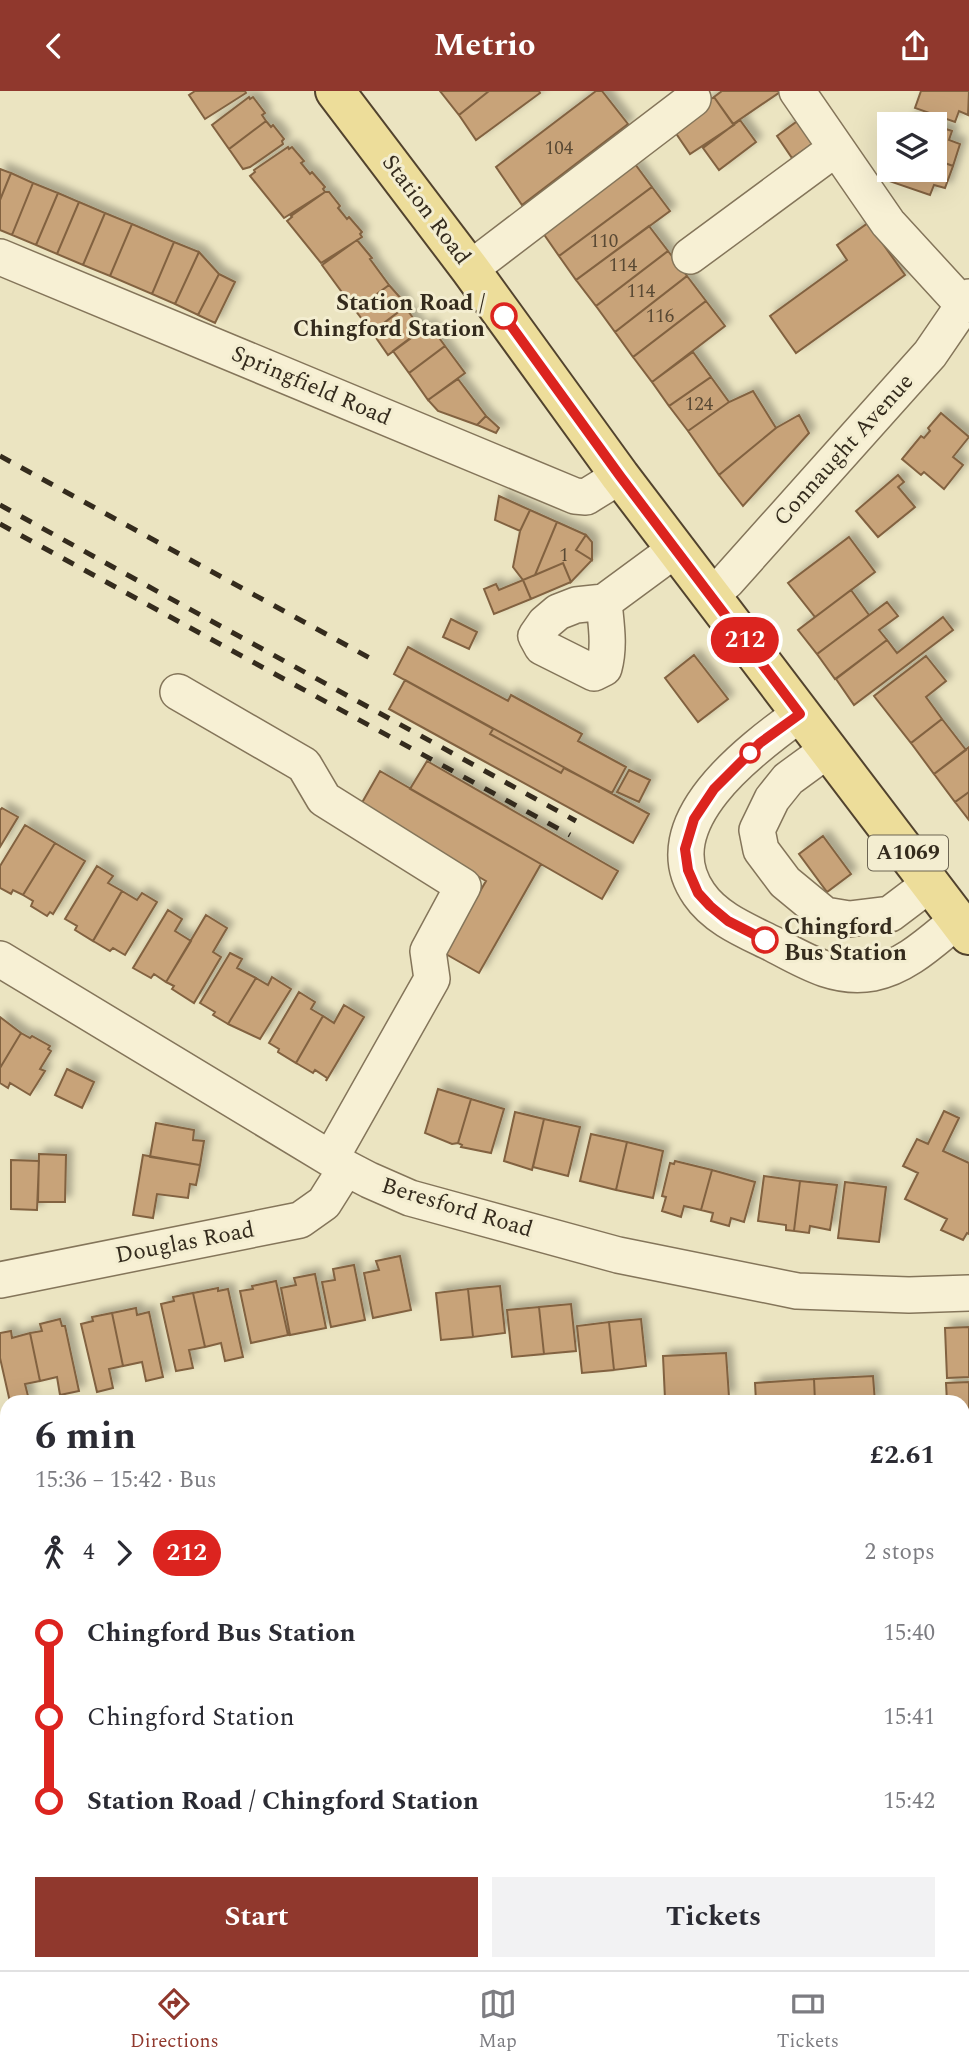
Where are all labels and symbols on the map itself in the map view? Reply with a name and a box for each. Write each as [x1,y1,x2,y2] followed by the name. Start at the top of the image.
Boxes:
[545,134,574,163] house number: 104
[373,147,479,273] street label: Station Road
[590,227,618,256] house number: 110
[609,251,638,280] house number: 114
[627,277,656,306] house number: 114
[293,286,485,347] place label: Station Road / Chingford Station
[646,302,674,331] house number: 116
[491,303,517,329] marker: Station Road / Chingford Station
[226,337,396,435] street label: Springfield Road
[766,366,922,534] street label: Connaught Avenue
[685,390,714,419] house number: 124
[559,541,569,570] house number: 1
[705,617,785,663] line badge: 212
[740,743,760,763] unlabelled marker
[868,835,948,871] road number: A1069
[784,910,907,971] place label: Chingford Bus Station
[752,927,778,953] marker: Chingford Bus Station
[377,1168,537,1248] street label: Beresford Road
[112,1212,258,1274] street label: Douglas Road

